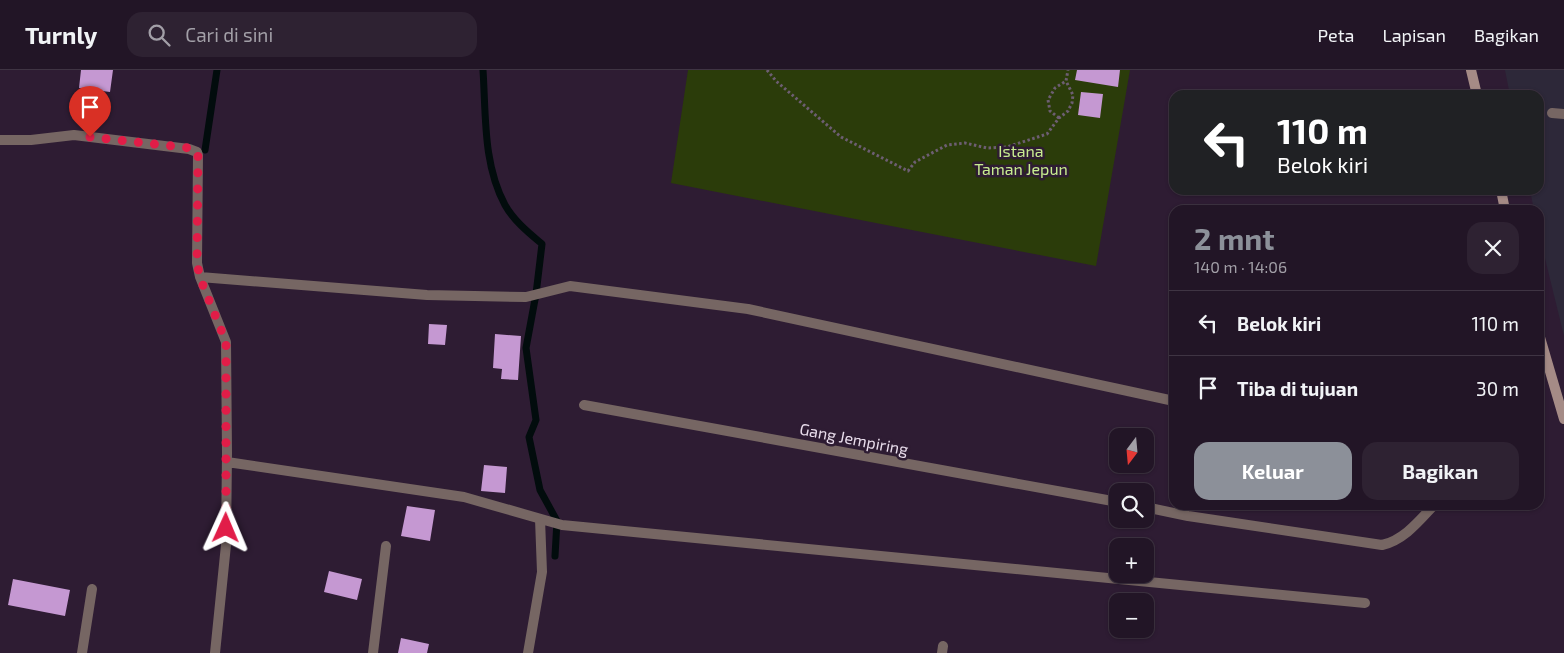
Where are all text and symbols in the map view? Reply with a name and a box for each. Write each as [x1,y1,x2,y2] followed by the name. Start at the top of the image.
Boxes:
[127,12,477,57] search box
[25,20,97,49] text: Turnly
[145,21,173,49] icon: search
[185,23,273,46] text: Cari di sini
[1317,24,1354,46] text: Peta
[1382,24,1446,46] text: Lapisan
[1474,24,1539,46] text: Bagikan
[69,86,111,137] pin
[76,93,104,121] icon: arrive
[1277,109,1368,151] text: 110 m
[1194,110,1259,175] icon: left
[974,141,1068,178] park label: Istana Taman Jepun
[1277,151,1368,177] text: Belok kiri
[1194,220,1275,256] text: 2 mnt
[1467,222,1519,274] button: close
[1194,257,1287,276] text: 140 m · 14:06
[1194,309,1222,337] icon: left
[1237,312,1321,335] text: Belok kiri
[1472,312,1519,335] text: 110 m
[1194,374,1222,402] icon: arrive
[1237,377,1358,400] text: Tiba di tujuan
[1476,377,1519,400] text: 30 m
[798,419,910,458] street label: Gang Jempiring
[1109,428,1154,472] north arrow
[1109,428,1154,638] map controls
[1194,442,1352,500] button: Keluar
[1362,442,1519,500] button: Bagikan
[1109,483,1154,528] button: search
[199,501,251,553] position arrow
[1109,538,1154,583] button: +
[1109,593,1154,638] button: −

